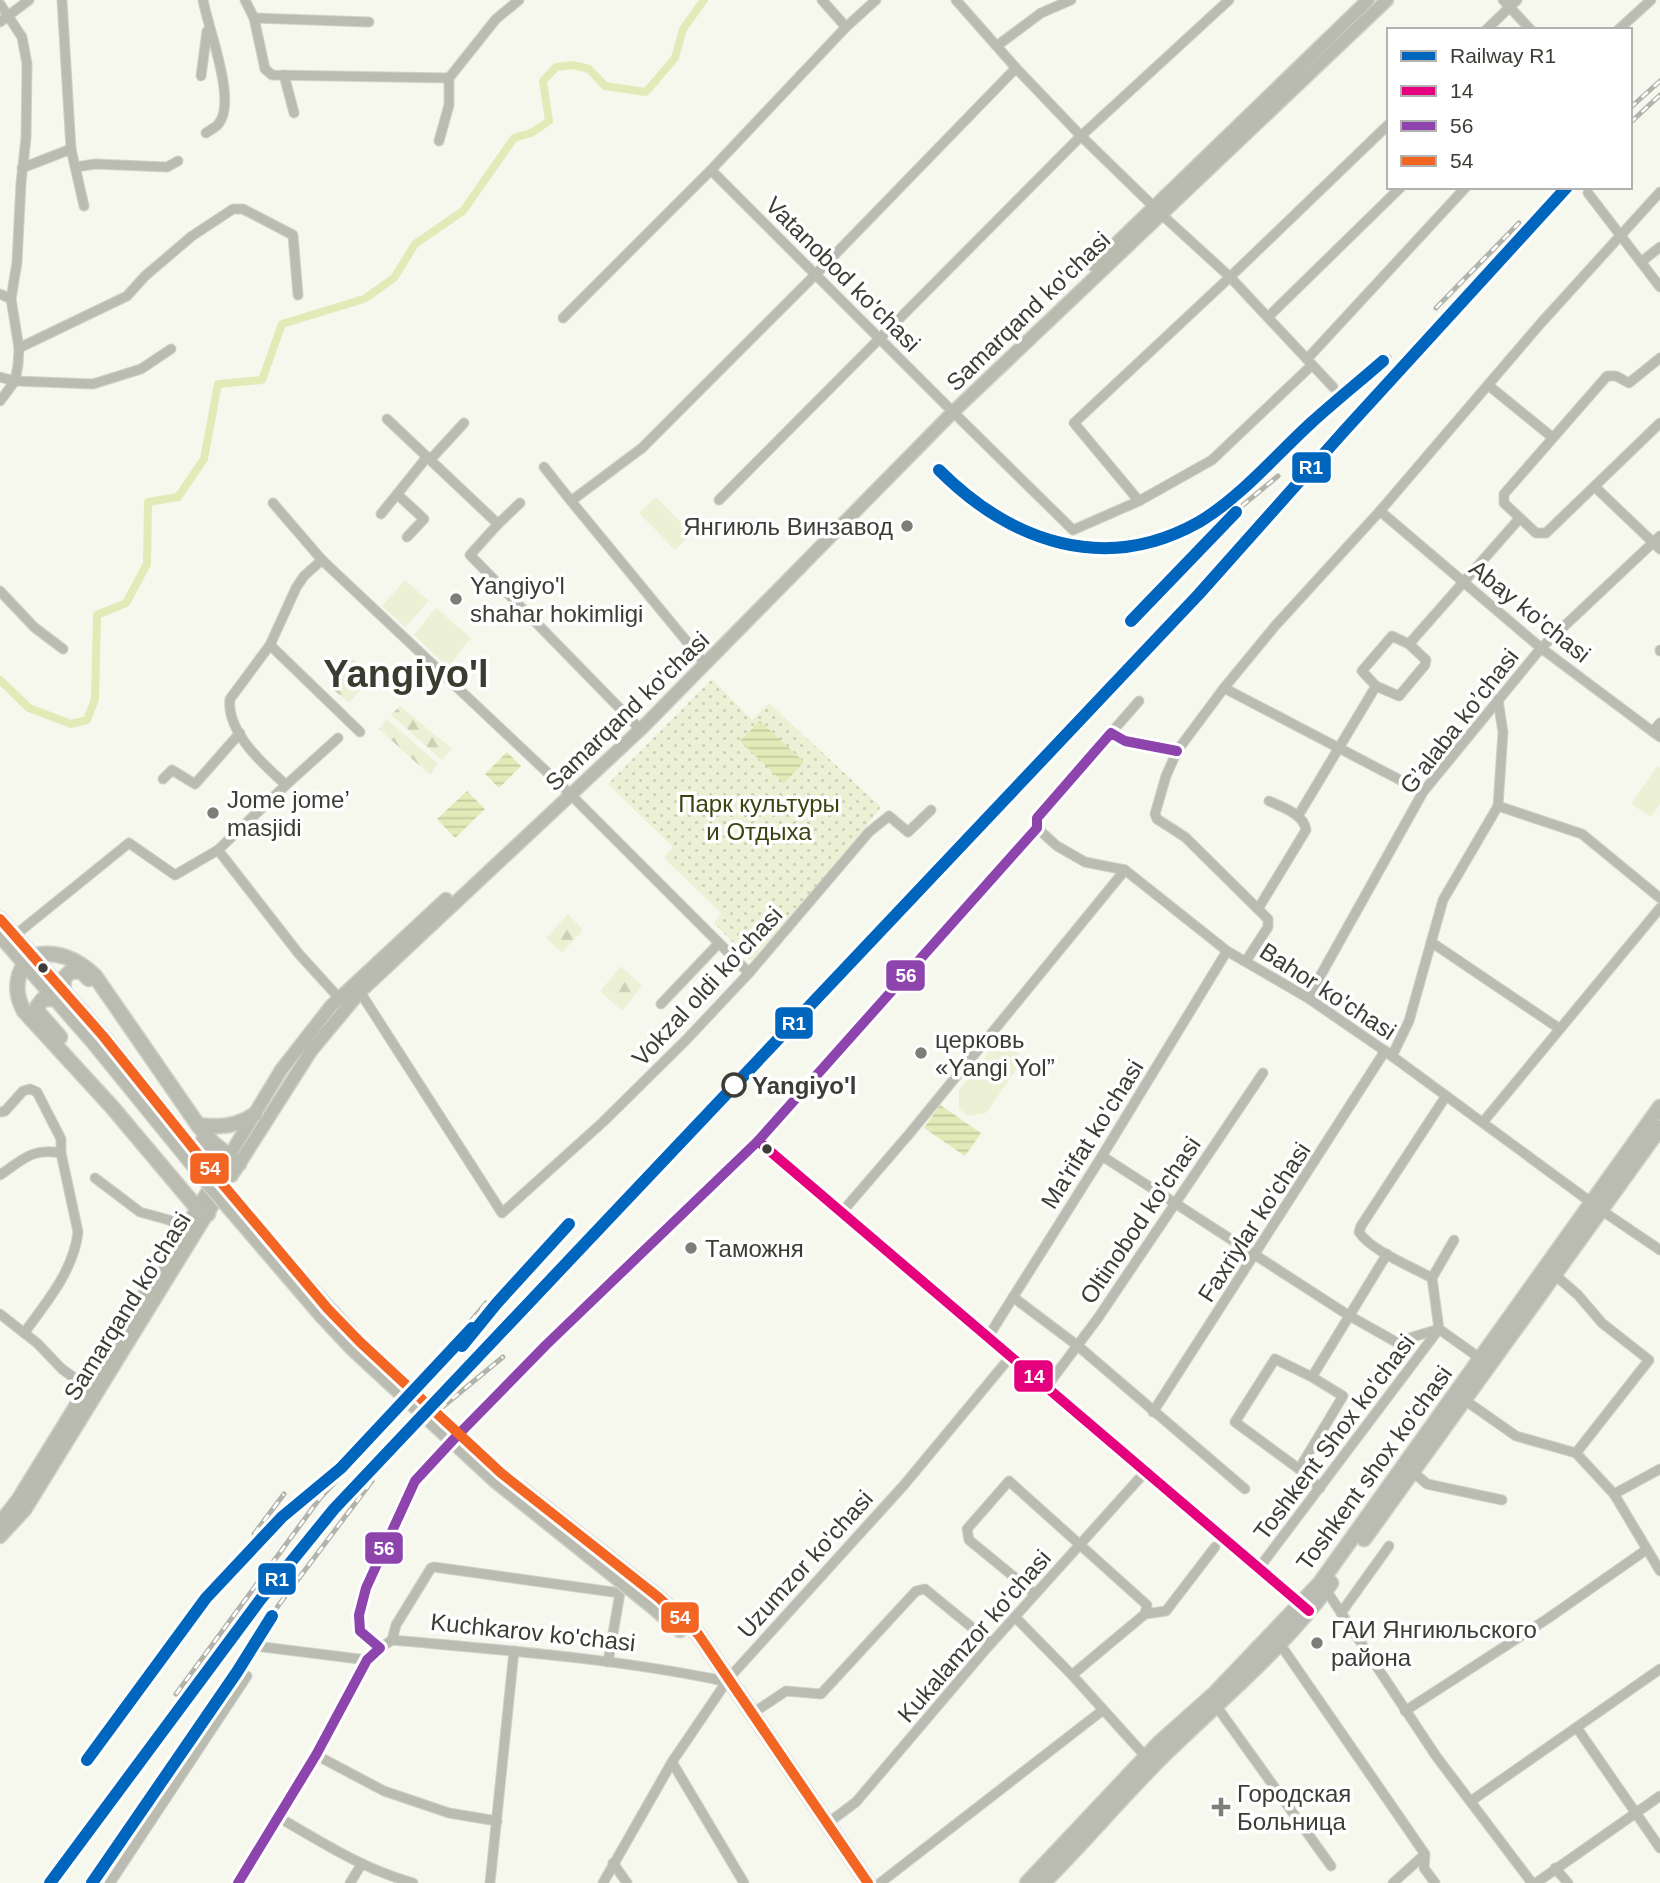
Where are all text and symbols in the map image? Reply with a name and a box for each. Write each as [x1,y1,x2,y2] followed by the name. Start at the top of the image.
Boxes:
[1387,28,1632,189] legend
[1450,44,1556,67] text: Railway R1
[1450,79,1474,102] text: 14
[1450,114,1473,137] text: 56
[1450,149,1474,172] text: 54
[760,191,926,357] street label: Vatanobod ko'chasi
[941,226,1115,396] street label: Samarqand ko'chasi
[1291,451,1332,484] line badge: R1
[1299,457,1324,478] text: R1
[683,513,893,540] place label: Янгиюль Винзавод
[899,518,915,534] marker: Янгиюль Винзавод
[1464,554,1596,668] street label: Abay ko'chasi
[470,572,643,627] place label: Yangiyo'l shahar hokimligi
[448,591,464,607] marker: Yangiyo'l shahar hokimligi
[540,626,714,796] street label: Samarqand ko'chasi
[1394,643,1524,799] street label: G’alaba ko’chasi
[323,653,489,695] district label: Yangiyo'l
[227,786,350,841] place label: Jome jome’ masjidi
[678,790,840,845] park label: Парк культуры и Отдыха
[205,805,221,821] marker: Jome jome’ masjidi
[626,901,788,1071] street label: Vokzal oldi ko'chasi
[1255,937,1401,1045] street label: Bahor ko'chasi
[885,959,926,992] line badge: 56
[36,961,50,975] unlabelled marker
[895,965,917,986] text: 56
[774,1006,814,1040] line badge: R1
[782,1013,807,1034] text: R1
[935,1026,1055,1081] place label: церковь «Yangi Yol”
[913,1045,929,1061] marker: церковь «Yangi Yol”
[1035,1055,1149,1213] street label: Ma'rifat ko'chasi
[752,1072,856,1099] place label: Yangiyo'l
[722,1073,746,1097] marker: Yangiyo'l
[1074,1131,1206,1309] street label: Oltinobod ko'chasi
[1192,1137,1316,1307] street label: Faxriylar ko'chasi
[760,1142,774,1156] unlabelled marker
[189,1152,230,1185] line badge: 54
[199,1158,221,1179] text: 54
[58,1207,196,1405] street label: Samarqand ko'chasi
[705,1235,804,1262] place label: Таможня
[683,1240,699,1256] marker: Таможня
[1248,1329,1420,1545] street label: Toshkent Shox ko'chasi
[1013,1359,1054,1393] line badge: 14
[1291,1361,1457,1575] street label: Toshkent shox ko'chasi
[1023,1366,1045,1387] text: 14
[732,1485,878,1643] street label: Uzumzor ko'chasi
[364,1531,404,1565] line badge: 56
[373,1538,395,1559] text: 56
[892,1544,1056,1728] street label: Kukalamzor ko'chasi
[257,1562,297,1596] line badge: R1
[265,1569,290,1590] text: R1
[660,1601,700,1634] line badge: 54
[669,1607,691,1628] text: 54
[429,1608,637,1656] street label: Kuchkarov ko'chasi
[1331,1616,1537,1671] place label: ГАИ Янгиюльского района
[1309,1635,1325,1651] marker: ГАИ Янгиюльского района
[1237,1780,1351,1835] place label: Городская Больница
[1211,1797,1231,1817] marker: Городская Больница

